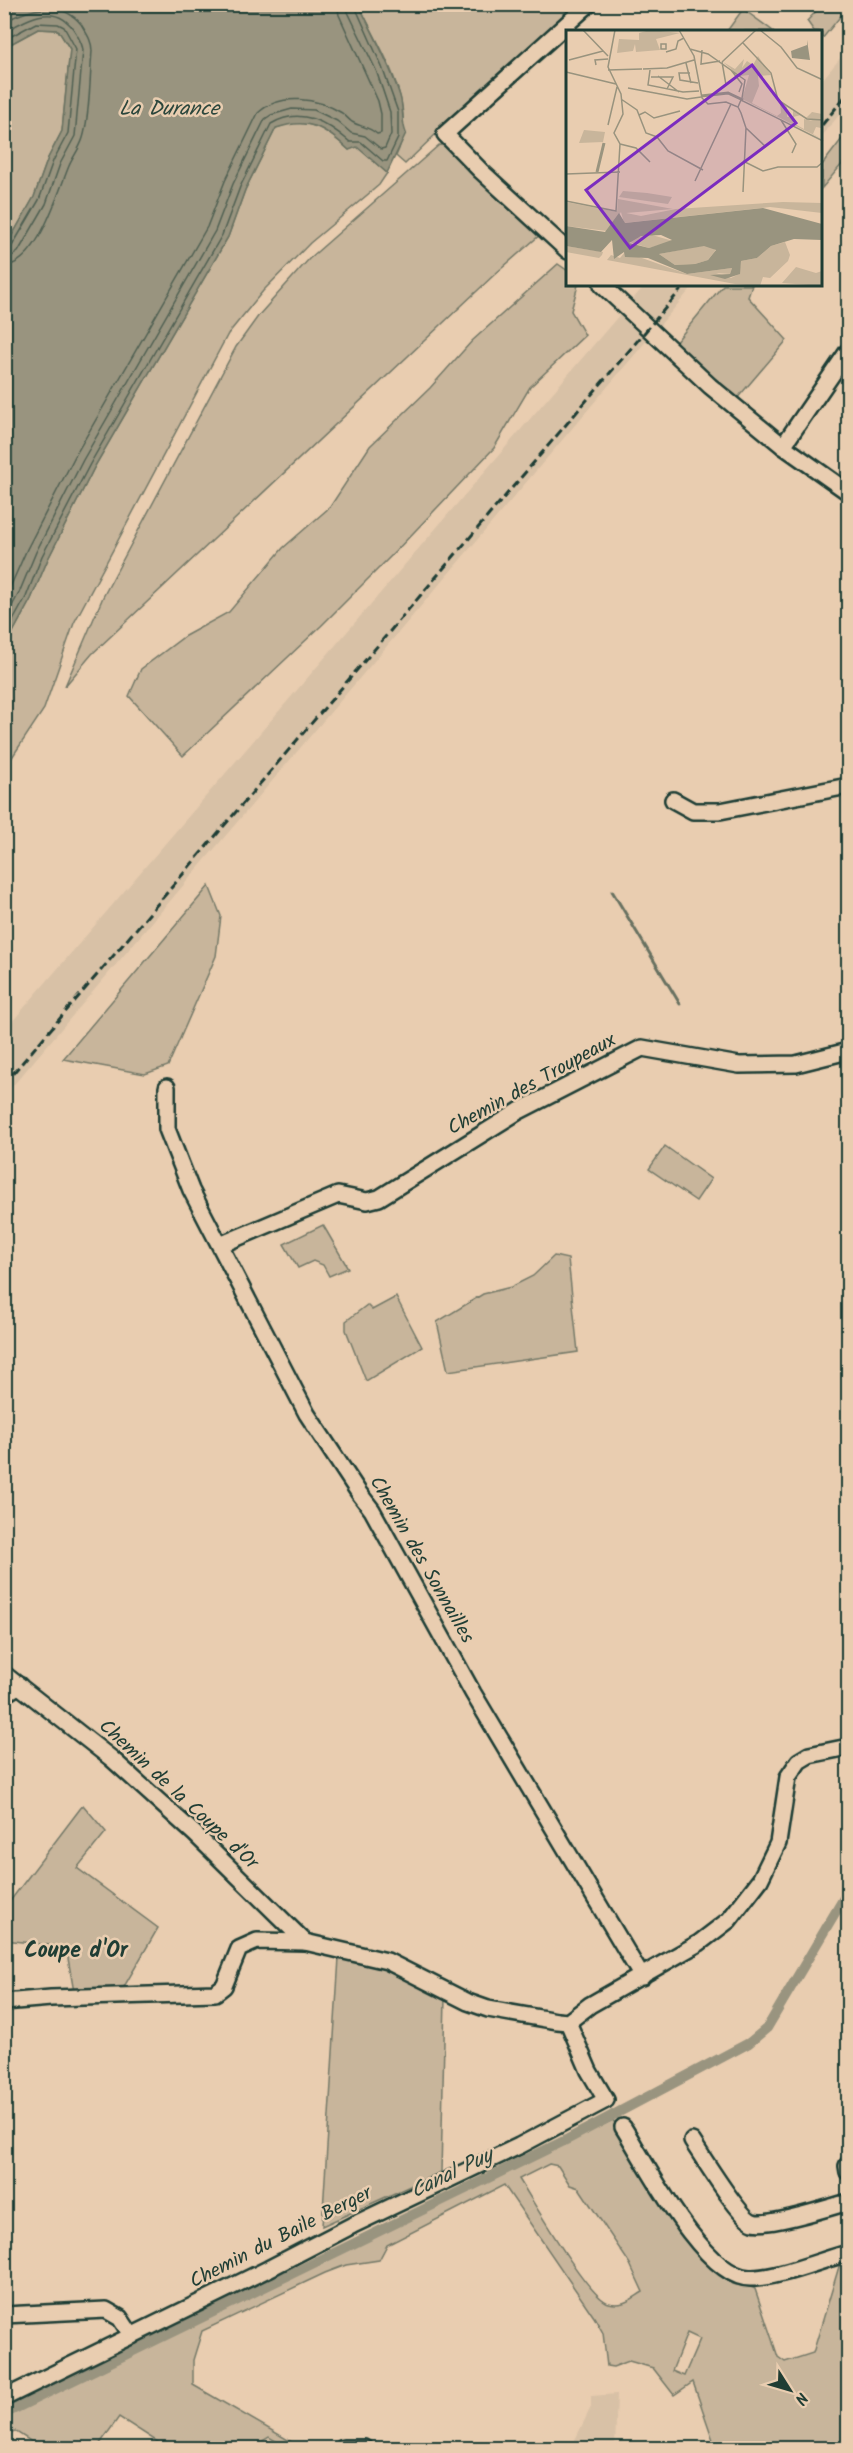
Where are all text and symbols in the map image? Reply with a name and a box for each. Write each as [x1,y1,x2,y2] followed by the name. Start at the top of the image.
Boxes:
[566,30,823,286] inset map
[119,93,222,126] water label: La Durance
[442,1025,623,1145] street label: Chemin des Troupeaux
[360,1470,482,1650] street label: Chemin des Sonnailles
[91,1712,266,1879] street label: Chemin de la Coupe d'Or
[24,1934,129,1969] district label: Coupe d'Or
[405,2138,502,2208] water label: Canal Puy
[184,2178,379,2298] street label: Chemin du Baile Berger
[760,2360,820,2420] north arrow
[788,2387,814,2410] text: N

